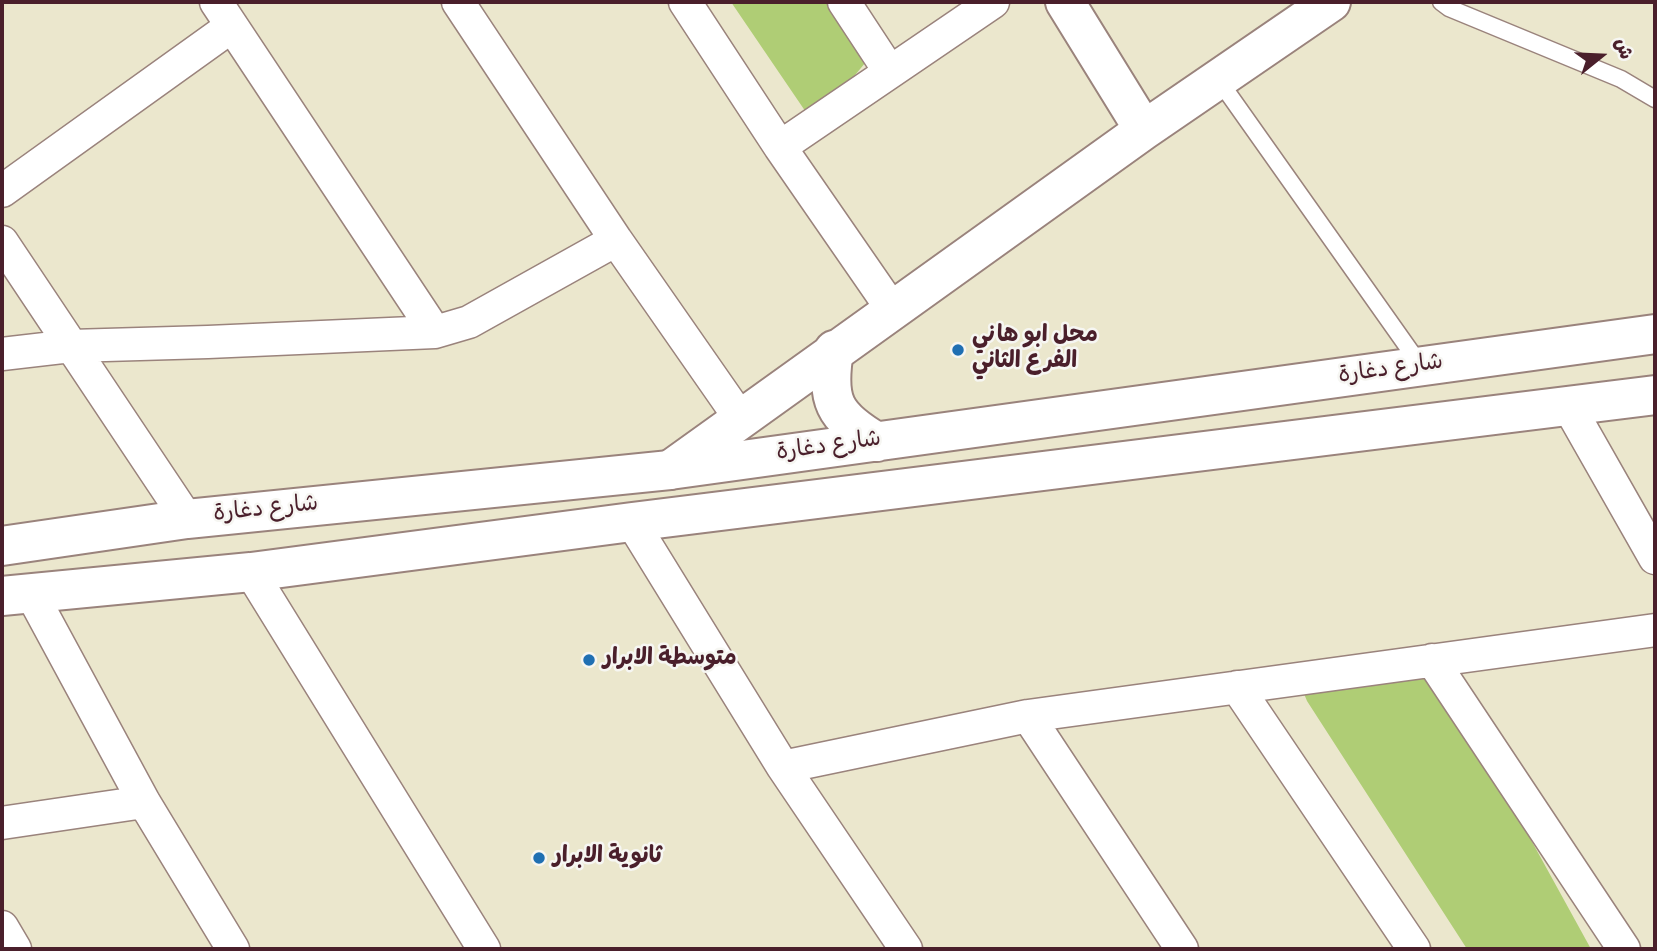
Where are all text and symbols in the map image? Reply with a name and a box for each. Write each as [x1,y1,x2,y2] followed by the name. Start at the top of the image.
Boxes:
[1566,21,1636,91] north arrow
[1607,36,1636,63] text: ش
[972,323,1098,377] place label: محل ابو هاني الفرع الثاني
[950,342,966,358] marker: محل ابو هاني الفرع الثاني
[1337,350,1445,392] street label: شارع دغارة
[775,427,883,469] street label: شارع دغارة
[212,492,320,530] street label: شارع دغارة
[603,646,737,674] place label: متوسطة الابرار
[581,652,597,668] marker: متوسطة الابرار
[553,844,662,872] place label: ثانوية الابرار
[531,850,547,866] marker: ثانوية الابرار

